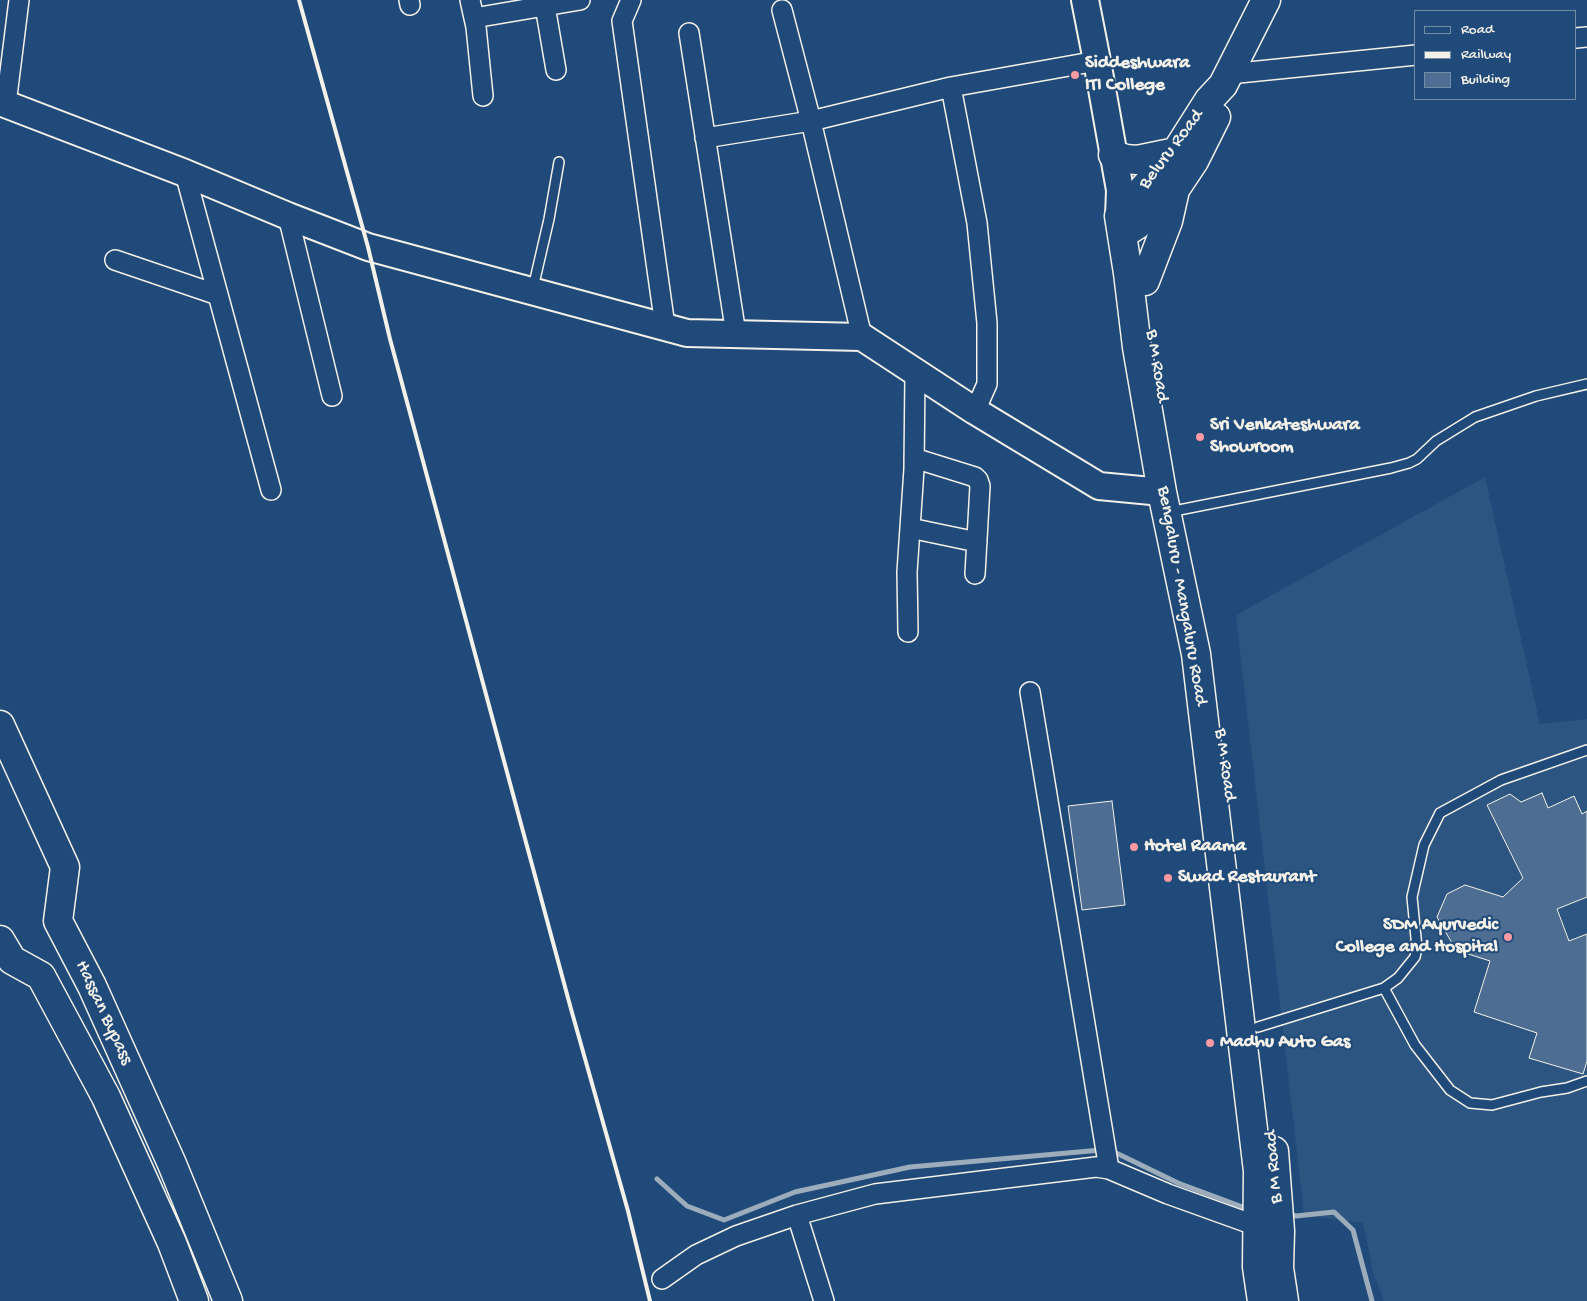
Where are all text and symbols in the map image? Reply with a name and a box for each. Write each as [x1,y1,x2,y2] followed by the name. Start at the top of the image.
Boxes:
[1414,10,1577,100] legend
[1461,21,1494,39] text: Road
[1461,46,1511,64] text: Railway
[1085,53,1190,97] place label: Siddeshwara ITI College
[1069,69,1081,81] marker: Siddeshwara ITI College
[1461,71,1510,89] text: Building
[1135,106,1209,194] street label: Beluru Road
[1139,328,1173,404] street label: B M Road
[1210,415,1360,459] place label: Sri Venkateshwara Showroom
[1194,431,1206,443] marker: Sri Venkateshwara Showroom
[1150,484,1212,708] street label: Bengaluru - Mangaluru Road
[1208,727,1240,803] street label: B M Road
[1144,836,1246,858] place label: Hotel Raama
[1128,841,1140,853] marker: Hotel Raama
[1178,867,1316,889] place label: Swad Restaurant
[1162,872,1174,884] marker: Swad Restaurant
[1336,915,1498,959] place label: SDM Ayurvedic College and Hospital
[1502,931,1514,943] marker: SDM Ayurvedic College and Hospital
[69,957,137,1069] street label: Hassan Bypass
[1220,1032,1350,1054] place label: Madhu Auto Gas
[1204,1037,1216,1049] marker: Madhu Auto Gas
[1260,1129,1290,1205] street label: B M Road

